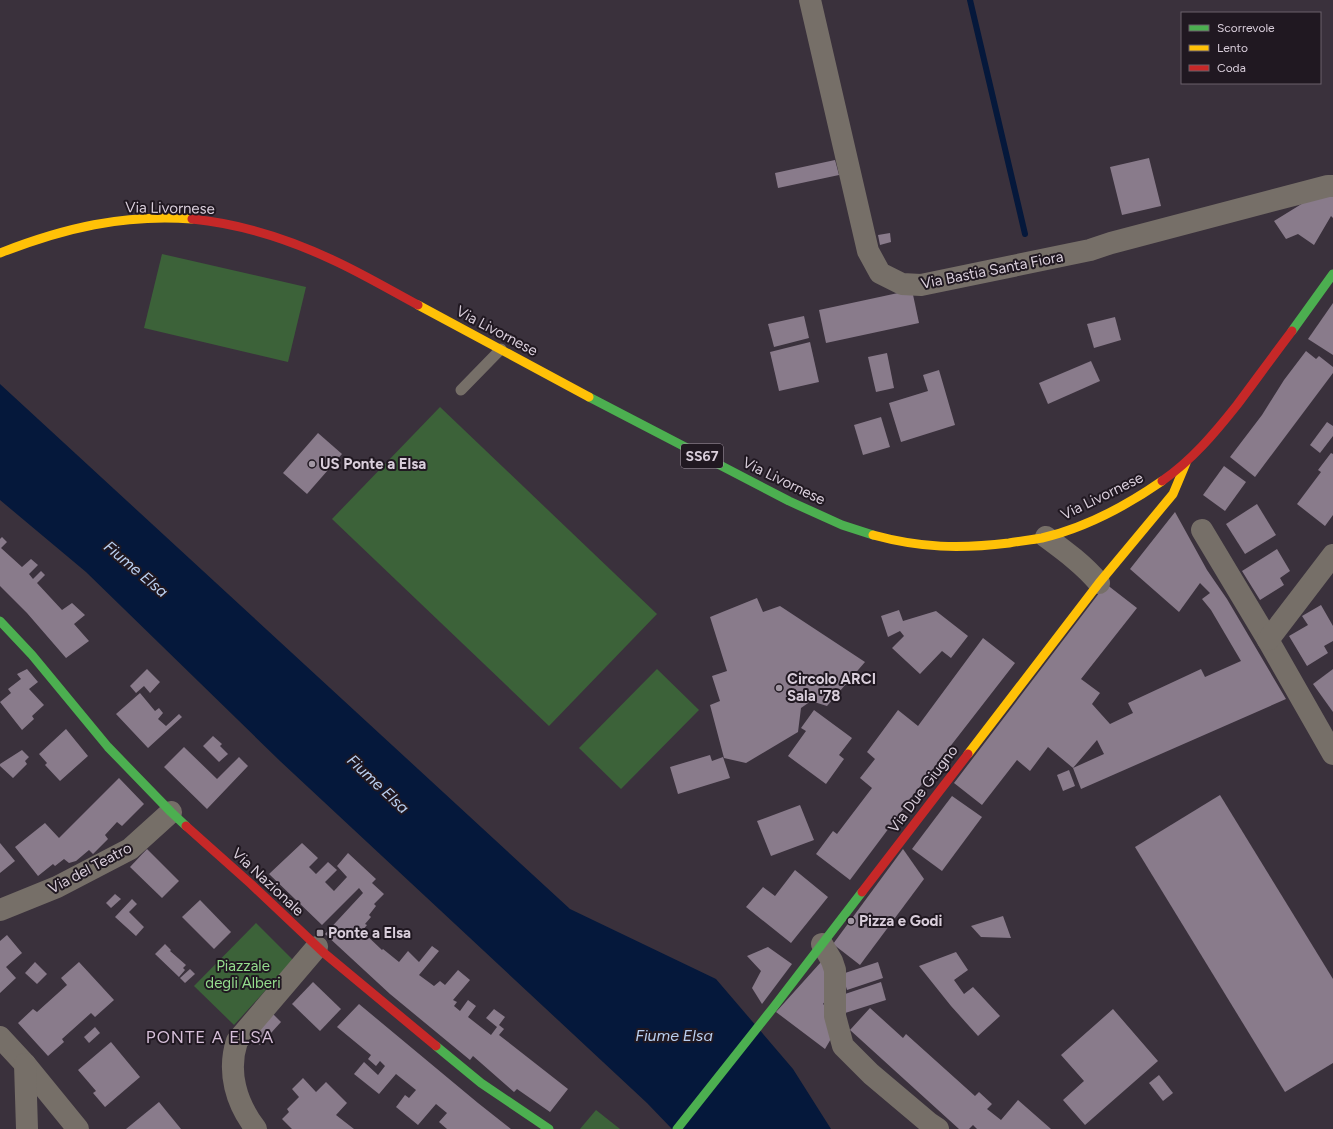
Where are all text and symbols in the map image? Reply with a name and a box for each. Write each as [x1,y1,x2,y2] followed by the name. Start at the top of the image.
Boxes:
[1181,12,1321,84] legend
[1217,21,1275,35] text: Scorrevole
[1217,41,1248,55] text: Lento
[1217,61,1246,75] text: Coda
[125,198,215,218] street label: Via Livornese
[919,247,1065,293] street label: Via Bastia Santa Fiora
[453,302,541,360] street label: Via Livornese
[681,444,723,468] road number: SS67
[740,453,828,509] street label: Via Livornese
[320,455,426,473] place label: US Ponte a Elsa
[307,459,317,469] marker: US Ponte a Elsa
[1058,468,1146,524] street label: Via Livornese
[100,537,172,601] water label: Fiume Elsa
[787,670,876,705] place label: Circolo ARCI Sala '78
[774,683,784,693] marker: Circolo ARCI Sala '78
[884,741,962,836] street label: Via Due Giugno
[343,751,413,817] water label: Fiume Elsa
[45,838,135,898] street label: Via del Teatro
[228,844,308,920] street label: Via Nazionale
[859,912,943,930] place label: Pizza e Godi
[846,916,856,926] marker: Pizza e Godi
[328,924,411,942] place label: Ponte a Elsa
[315,928,325,938] marker: Ponte a Elsa
[205,957,281,992] park label: Piazzale degli Alberi
[635,1026,713,1045] water label: Fiume Elsa
[146,1027,274,1047] district label: PONTE A ELSA

